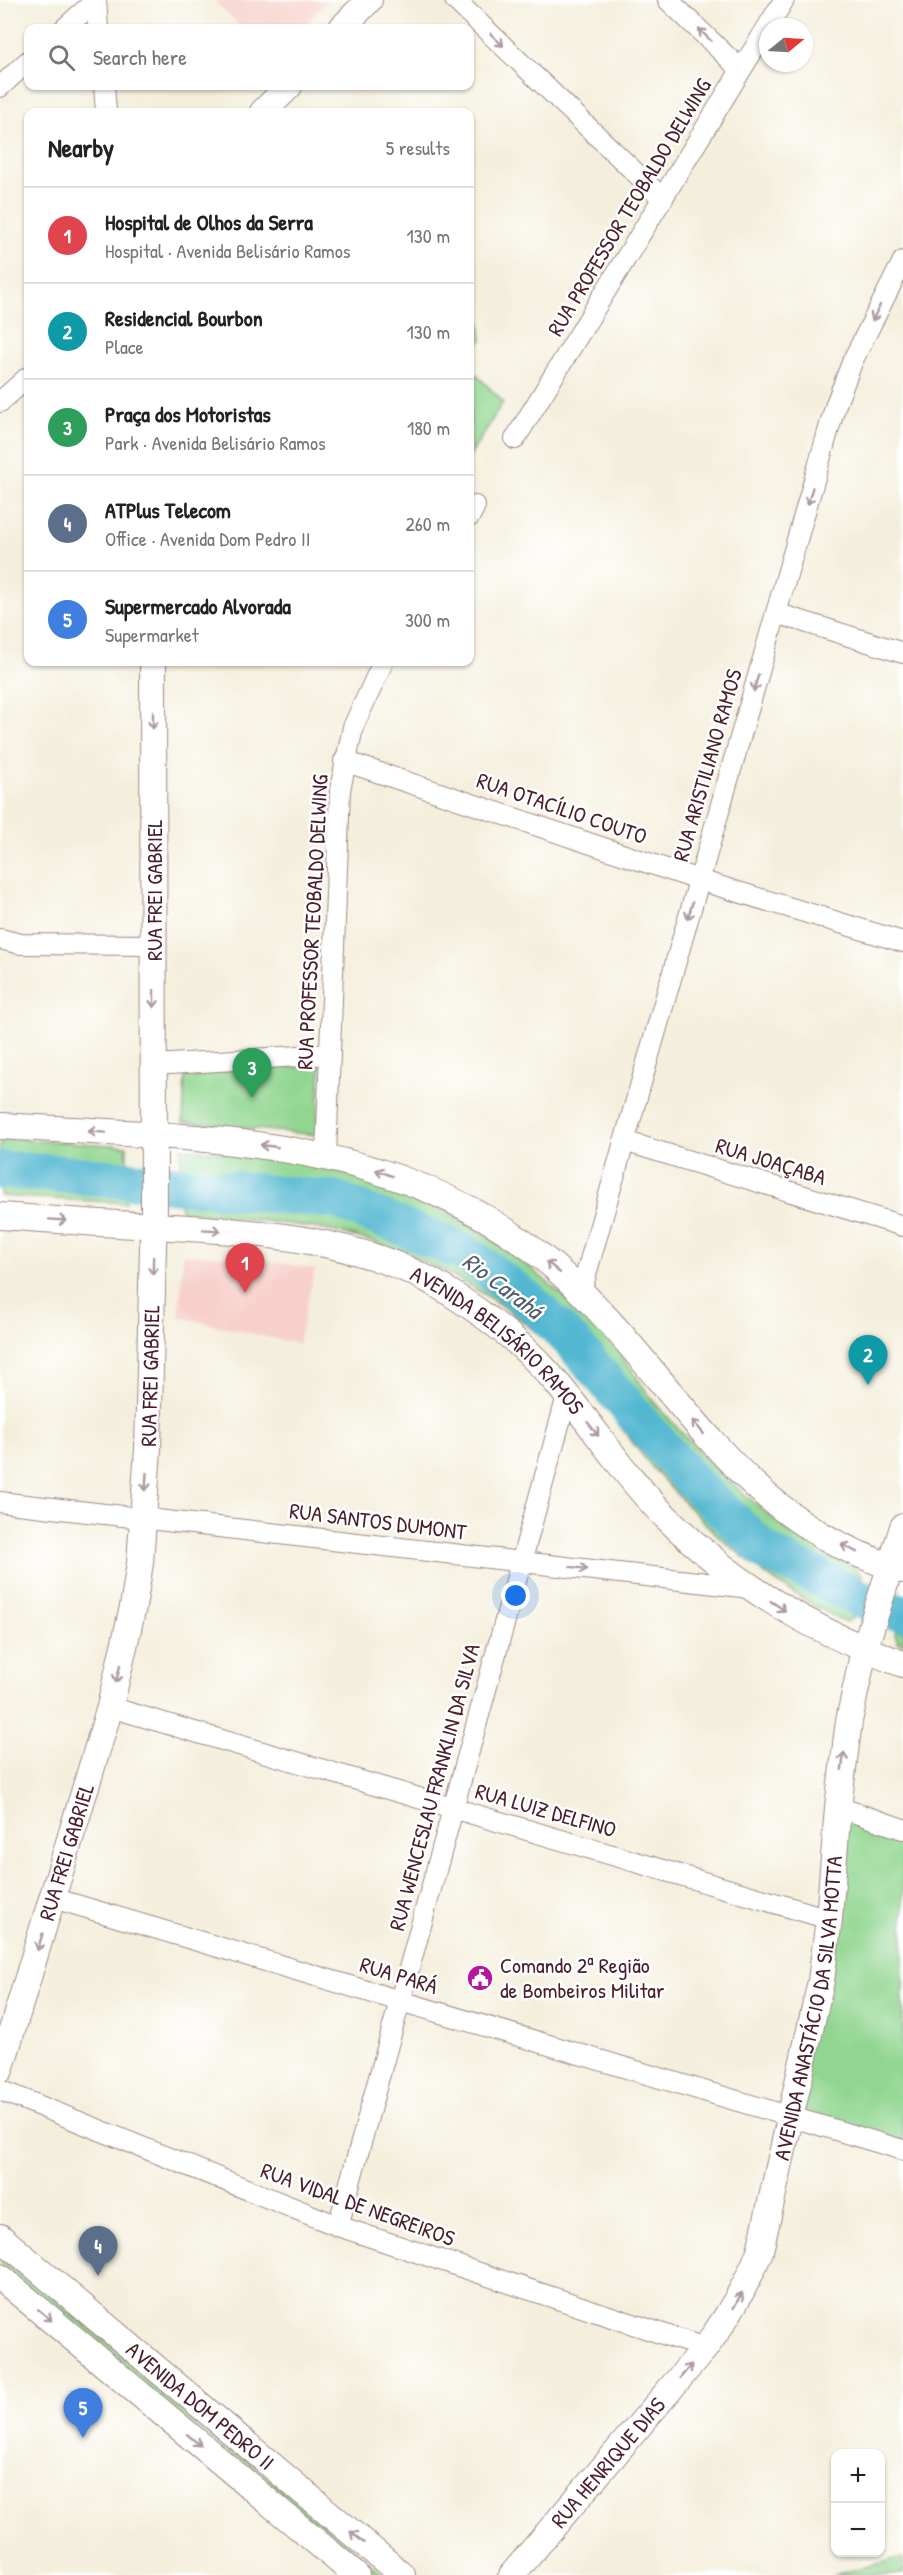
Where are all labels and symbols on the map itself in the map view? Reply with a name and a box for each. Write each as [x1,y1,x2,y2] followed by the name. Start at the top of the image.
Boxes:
[759,18,813,72] north arrow
[697,28,712,42] one-way arrow
[490,33,505,48] one-way arrow
[540,72,718,341] street label: RUA PROFESSOR TEOBALDO DELWING
[870,304,882,322] one-way arrow
[804,486,815,505] one-way arrow
[665,665,749,865] street label: RUA ARISTILIANO RAMOS
[750,673,761,692] one-way arrow
[147,709,159,729] one-way arrow
[473,765,651,851] street label: RUA OTACÍLIO COUTO
[289,773,335,1070] street label: RUA PROFESSOR TEOBALDO DELWING
[139,819,169,961] street label: RUA FREI GABRIEL
[684,901,696,920] one-way arrow
[148,988,160,1008] one-way arrow
[232,1048,272,1098] pin: 3
[87,1126,107,1137] one-way arrow
[712,1130,830,1192] street label: RUA JOAÇABA
[259,1141,279,1152] one-way arrow
[375,1167,393,1178] one-way arrow
[48,1215,68,1226] one-way arrow
[202,1225,222,1236] one-way arrow
[226,1244,264,1293] pin: 1
[457,1244,551,1327] water label: Rio Carahá
[147,1255,159,1275] one-way arrow
[406,1258,591,1420] street label: AVENIDA BELISÁRIO RAMOS
[546,1260,561,1274] one-way arrow
[133,1305,167,1447] street label: RUA FREI GABRIEL
[848,1336,888,1385] pin: 2
[691,1419,704,1435] one-way arrow
[586,1420,599,1436] one-way arrow
[140,1471,151,1491] one-way arrow
[288,1495,469,1547] street label: RUA SANTOS DUMONT
[840,1541,858,1553] one-way arrow
[569,1563,589,1574] one-way arrow
[501,1581,530,1610] your location
[769,1600,786,1612] one-way arrow
[381,1640,487,1934] street label: RUA WENCESLAU FRANKLIN DA SILVA
[112,1665,124,1684] one-way arrow
[838,1752,849,1771] one-way arrow
[472,1776,620,1844] street label: RUA LUIZ DELFINO
[31,1780,101,1924] street label: RUA FREI GABRIEL
[766,1854,849,2163] street label: AVENIDA ANASTÁCIO DA SILVA MOTTA
[33,1932,44,1951] one-way arrow
[356,1949,442,2001] street label: RUA PARÁ
[500,1950,665,2005] place label: Comando 2ª Região de Bombeiros Militar
[465,1963,495,1993] public building icon: Comando 2ª Região de Bombeiros Militar
[257,2155,459,2253] street label: RUA VIDAL DE NEGREIROS
[78,2226,118,2276] pin: 4
[732,2292,744,2309] one-way arrow
[37,2308,53,2321] one-way arrow
[120,2335,281,2477] street label: AVENIDA DOM PEDRO II
[679,2364,693,2379] one-way arrow
[64,2388,103,2438] pin: 5
[544,2391,672,2534] street label: RUA HENRIQUE DIAS
[186,2433,201,2447] one-way arrow
[349,2531,365,2544] one-way arrow

